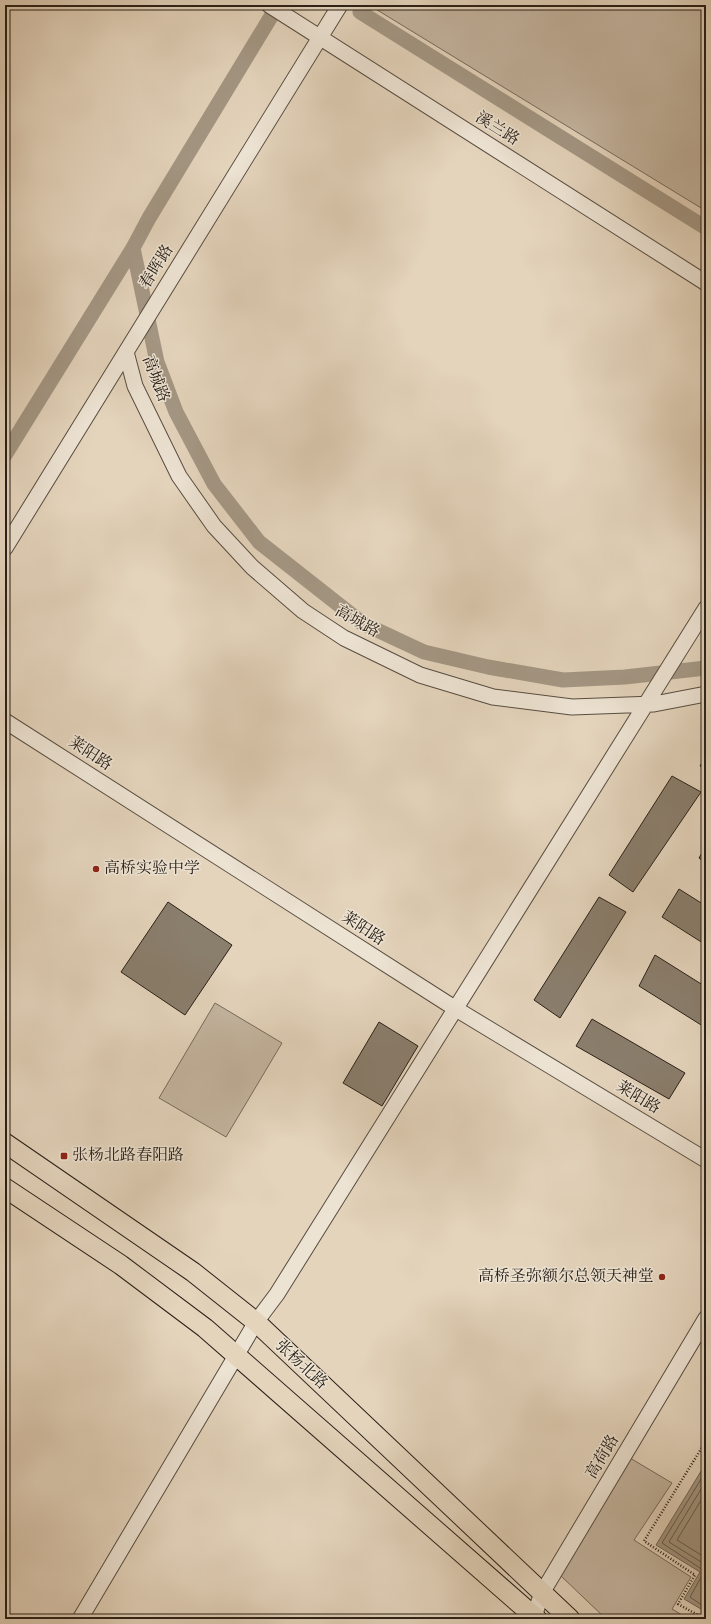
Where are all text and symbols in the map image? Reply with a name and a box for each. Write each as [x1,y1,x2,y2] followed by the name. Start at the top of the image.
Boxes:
[471,107,523,151] street label: 溪兰路
[135,241,179,293] street label: 春晖路
[136,353,174,405] street label: 高城路
[331,601,383,643] street label: 高城路
[64,732,116,776] street label: 莱阳路
[104,858,200,880] place label: 高桥实验中学
[91,864,101,874] marker: 高桥实验中学
[337,907,389,951] street label: 莱阳路
[612,1076,664,1120] street label: 莱阳路
[72,1145,184,1167] place label: 张杨北路春阳路
[59,1151,69,1161] marker: 张杨北路春阳路
[478,1266,654,1288] place label: 高桥圣弥额尔总领天神堂
[657,1272,667,1282] marker: 高桥圣弥额尔总领天神堂
[270,1335,332,1395] street label: 张杨北路
[581,1431,625,1483] street label: 高荷路

